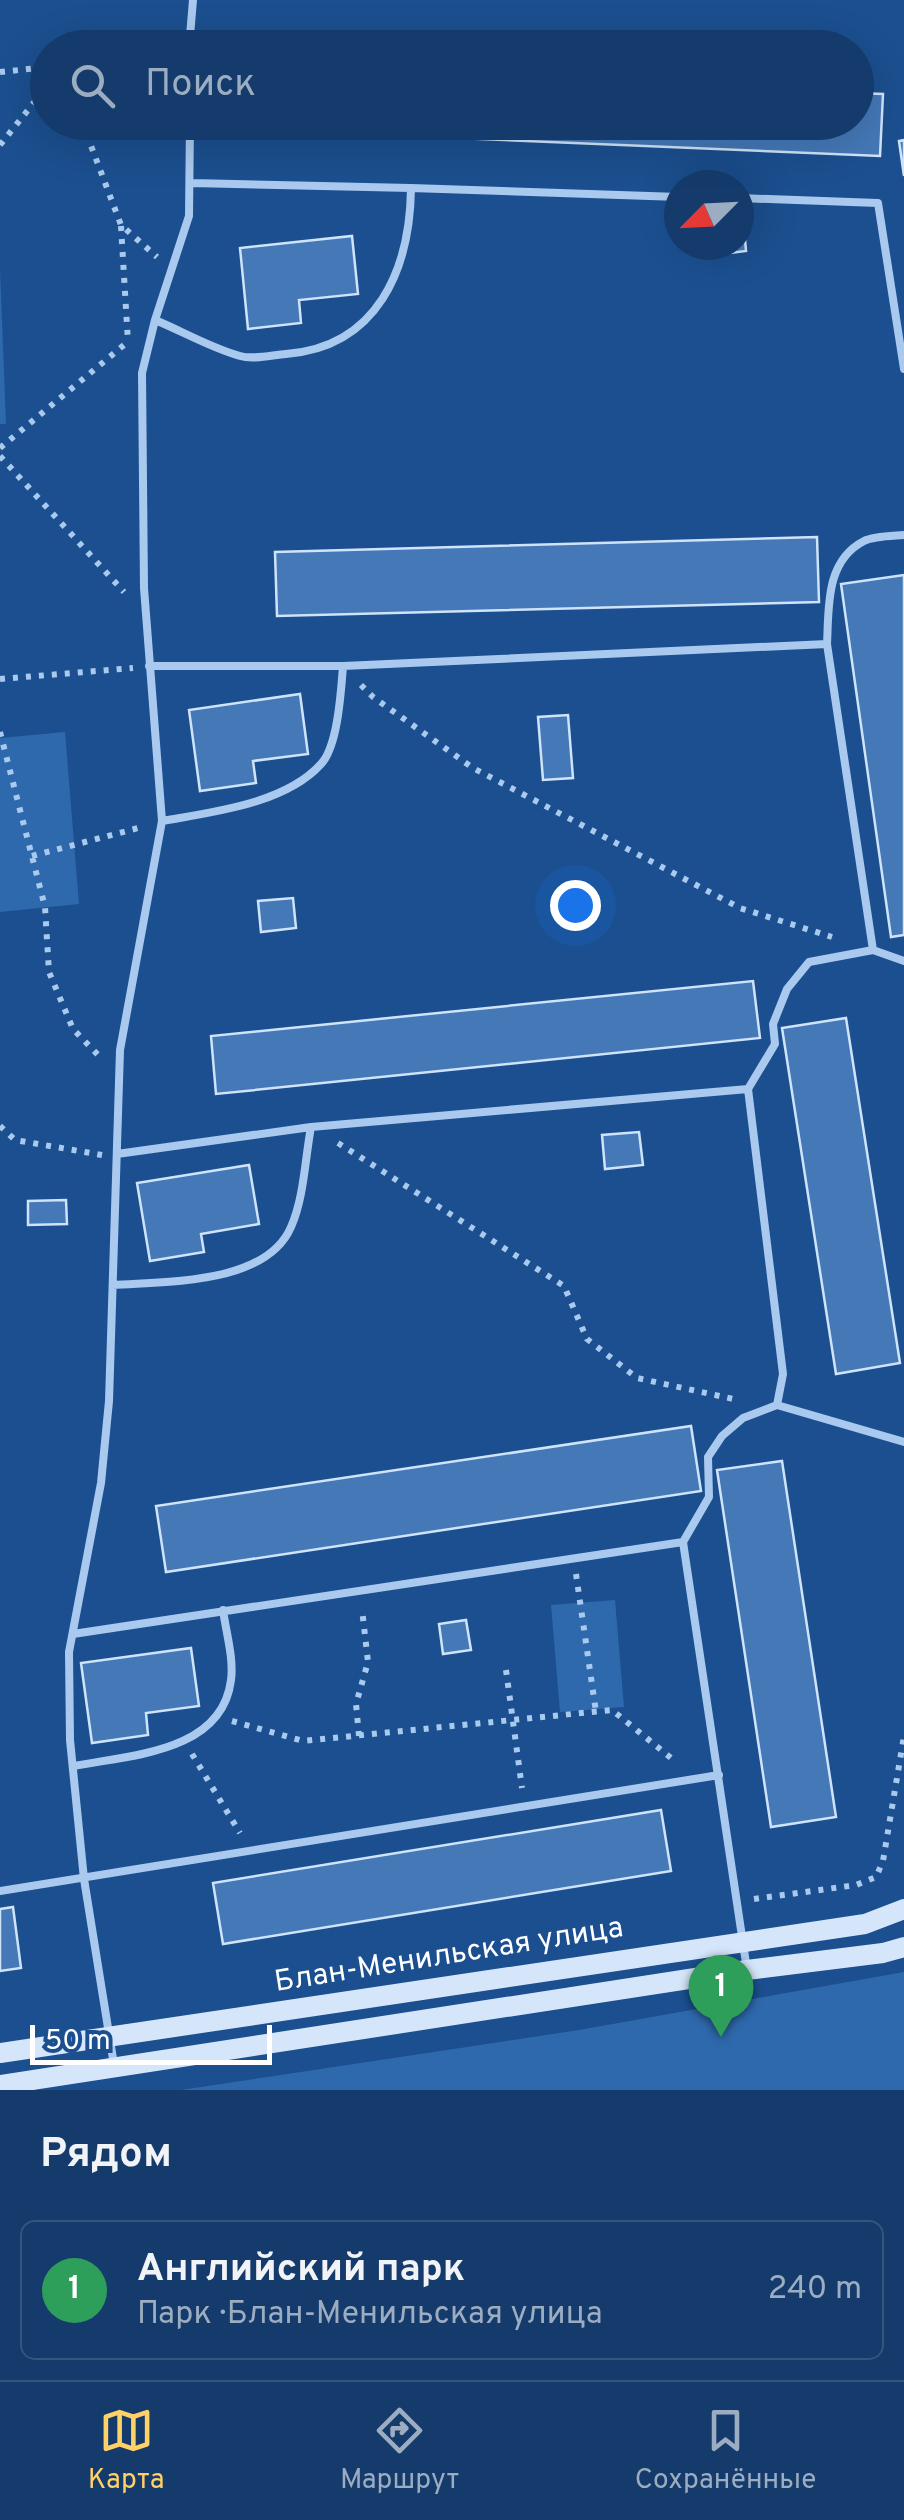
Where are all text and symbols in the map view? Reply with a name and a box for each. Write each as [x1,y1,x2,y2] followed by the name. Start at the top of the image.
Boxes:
[30,30,874,140] search box
[65,58,120,113] icon: search
[145,61,256,110] text: Поиск
[664,170,754,260] north arrow
[550,880,601,931] your location
[272,1910,626,2002] street label: Блан-Менильская улица
[688,1954,754,2037] pin: 1
[30,2020,272,2064] scale bar
[45,2024,111,2060] text: 50 m
[40,2129,172,2182] text: Рядом
[137,2246,465,2295] text: Английский парк
[68,2270,81,2310] text: 1
[768,2270,862,2310] text: 240 m
[137,2295,603,2335] text: Парк · Блан-Менильская улица
[88,2403,164,2499] tab: Карта
[340,2403,459,2499] tab: Маршрут
[635,2403,816,2499] tab: Сохранённые

